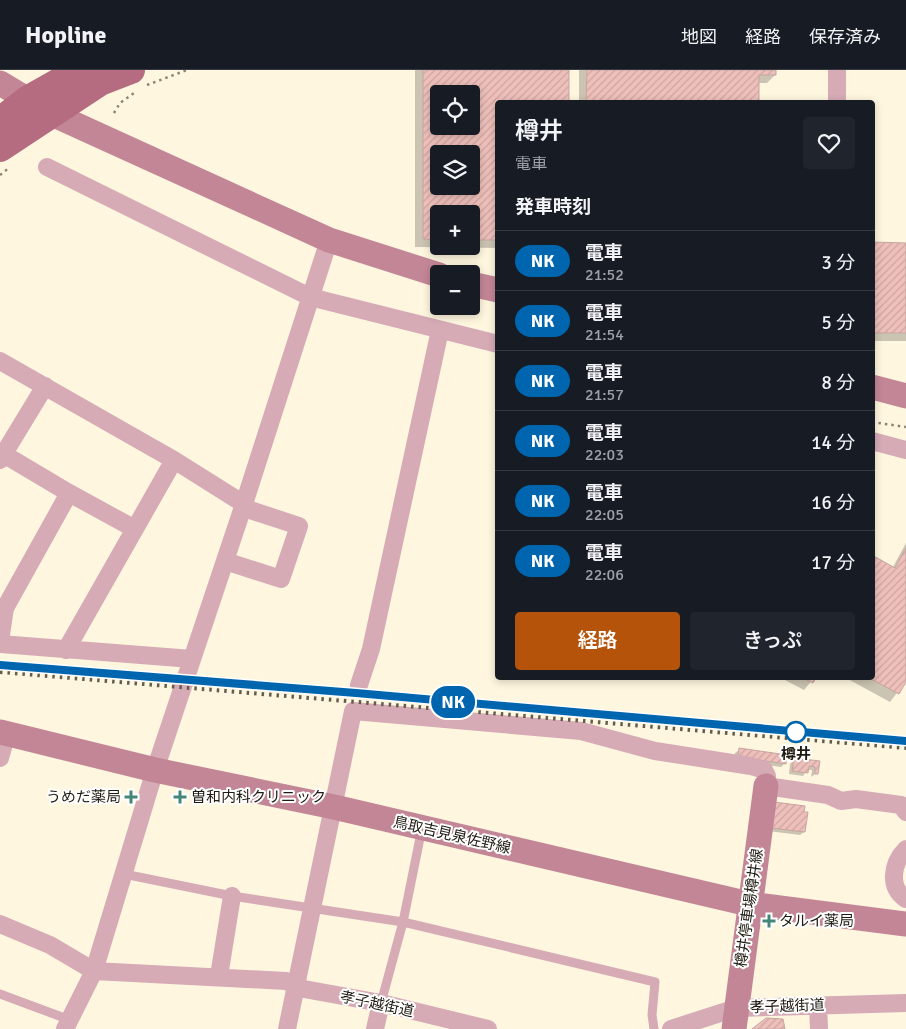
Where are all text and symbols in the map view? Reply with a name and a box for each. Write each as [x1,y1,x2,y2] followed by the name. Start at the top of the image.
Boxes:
[25,20,106,50] text: Hopline
[681,26,717,48] text: 地図
[745,26,781,48] text: 経路
[809,26,881,48] text: 保存済み
[430,85,480,315] map controls
[430,85,480,135] button: locate
[515,116,563,146] text: 樽井
[803,117,855,169] button: heart
[430,145,480,195] button: layers
[515,154,547,174] text: 電車
[515,195,591,219] text: 発車時刻
[430,205,480,255] button: +
[585,241,623,265] text: 電車
[531,250,554,272] text: NK
[822,251,855,275] text: 3 分
[430,265,480,315] button: −
[585,265,624,285] text: 21:52
[585,301,623,325] text: 電車
[531,310,554,332] text: NK
[822,311,855,335] text: 5 分
[585,325,624,345] text: 21:54
[585,361,623,385] text: 電車
[531,370,554,392] text: NK
[822,371,855,395] text: 8 分
[585,385,624,405] text: 21:57
[585,421,623,445] text: 電車
[531,430,554,452] text: NK
[811,431,855,455] text: 14 分
[585,445,624,465] text: 22:03
[585,481,623,505] text: 電車
[531,490,554,512] text: NK
[811,491,855,515] text: 16 分
[585,505,624,525] text: 22:05
[585,541,623,565] text: 電車
[531,550,554,572] text: NK
[811,551,855,575] text: 17 分
[585,565,624,585] text: 22:06
[515,612,680,670] button: 経路
[690,612,855,670] button: きっぷ
[430,686,476,718] line badge: NK
[441,691,465,713] text: NK
[785,721,807,743] marker: 樽井
[781,745,811,763] place label: 樽井
[46,788,121,806] place label: うめだ薬局
[191,788,326,806] place label: 曽和内科クリニック
[173,790,187,804] marker: 曽和内科クリニック
[125,791,137,803] marker: うめだ薬局
[392,813,512,857] street label: 鳥取吉見泉佐野線
[732,847,766,969] street label: 樽井停車場樽井線
[779,912,854,930] place label: タルイ薬局
[763,915,775,927] marker: タルイ薬局
[338,987,416,1021] street label: 孝子越街道
[749,996,825,1016] street label: 孝子越街道

